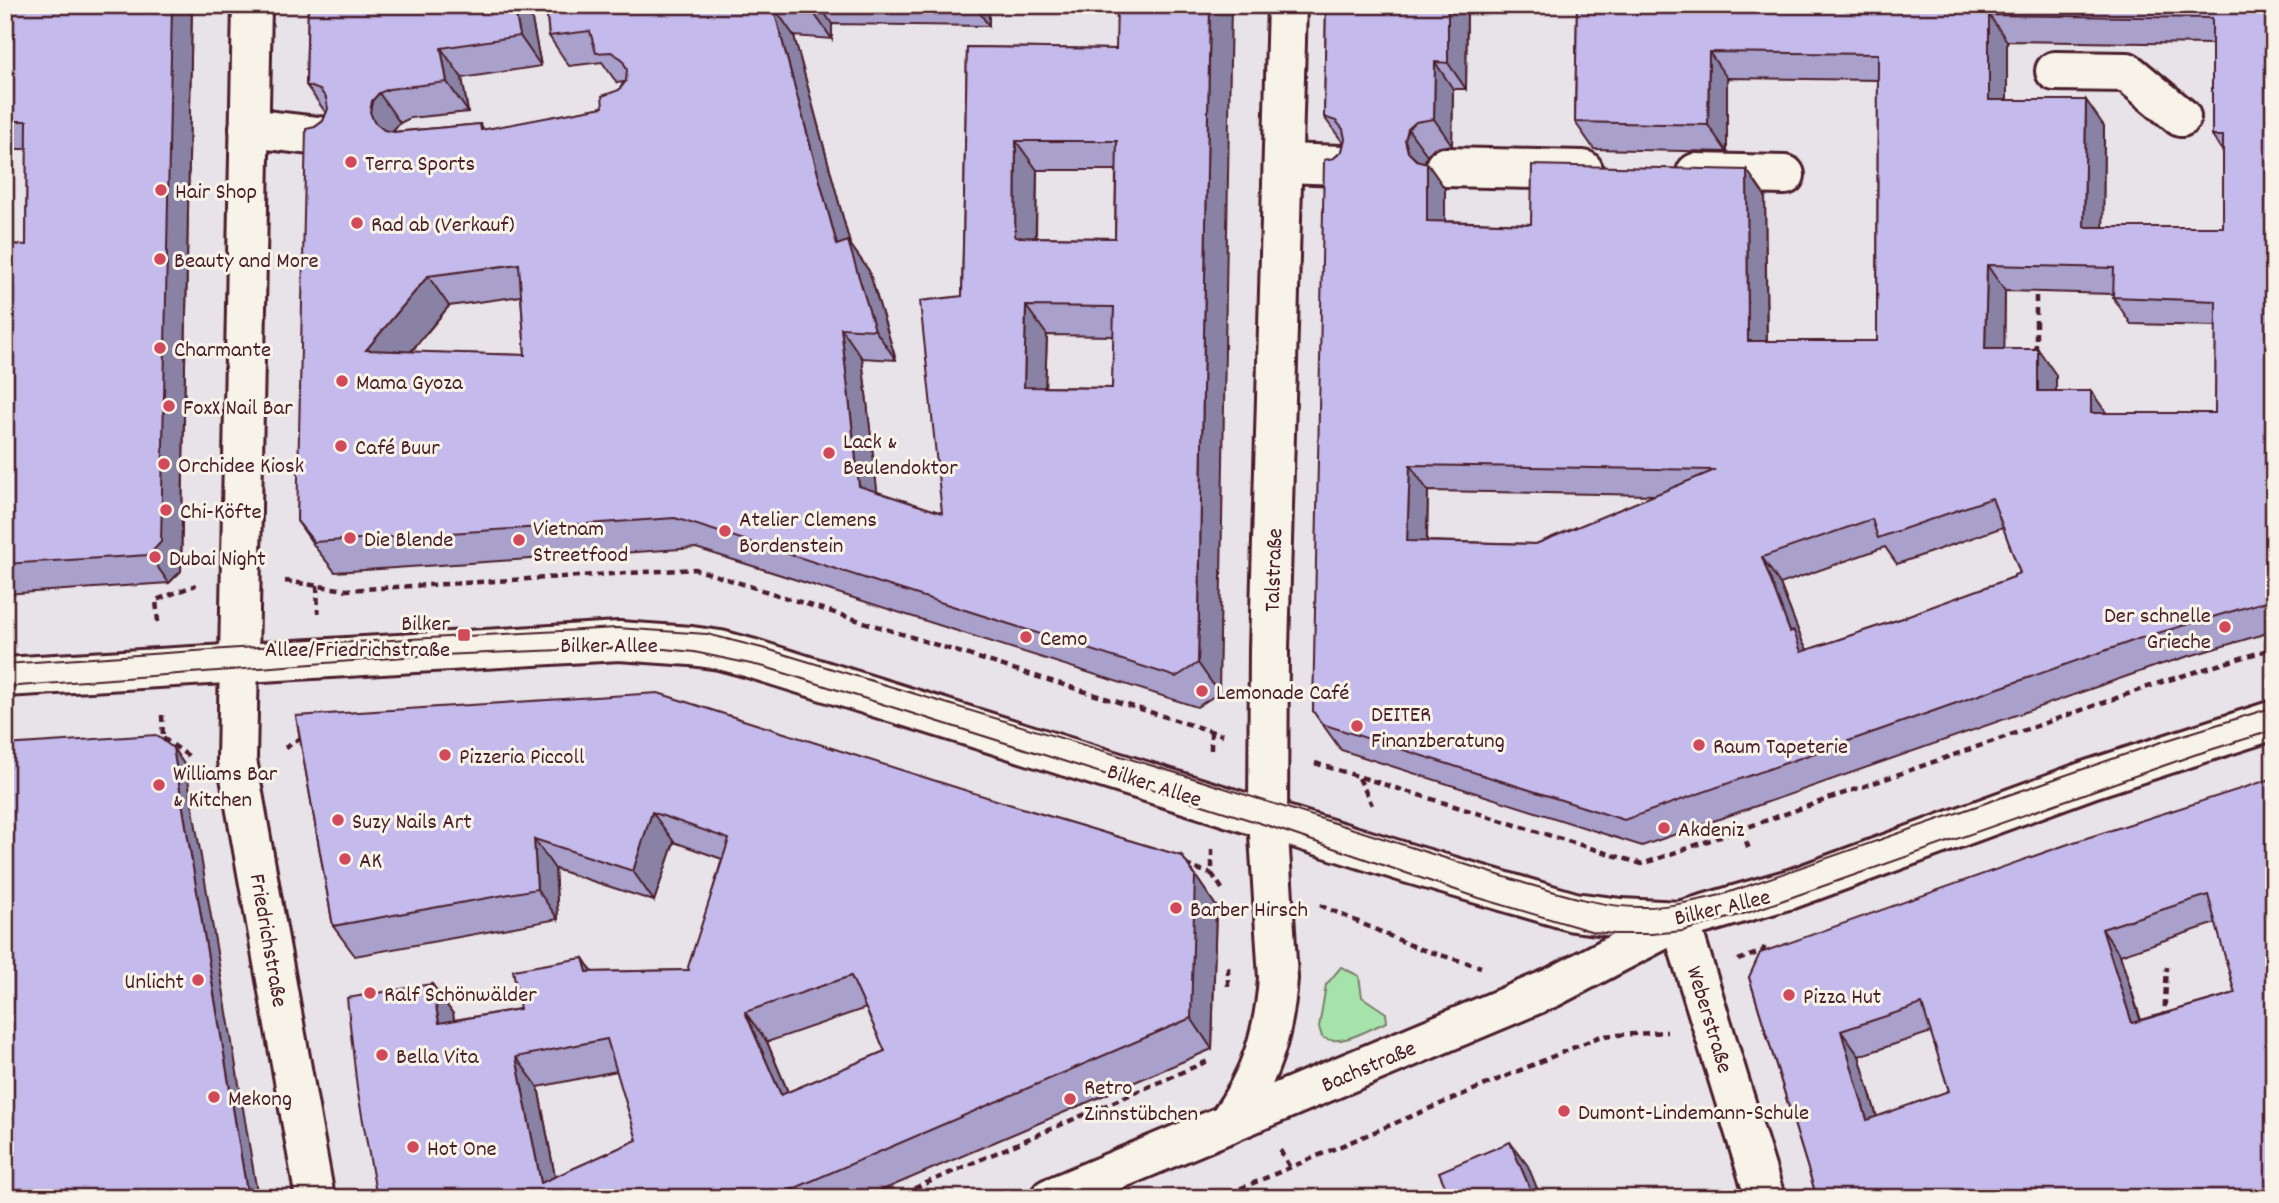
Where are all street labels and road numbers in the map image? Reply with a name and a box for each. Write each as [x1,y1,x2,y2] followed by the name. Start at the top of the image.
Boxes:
[1258,528,1293,613] street label: Talstraße
[560,631,658,664] street label: Bilker Allee
[1102,757,1205,818] street label: Bilker Allee
[239,871,295,1010] street label: Friedrichstraße
[1671,882,1774,936] street label: Bilker Allee
[1676,962,1740,1078] street label: Weberstraße
[1317,1033,1422,1103] street label: Bachstraße

